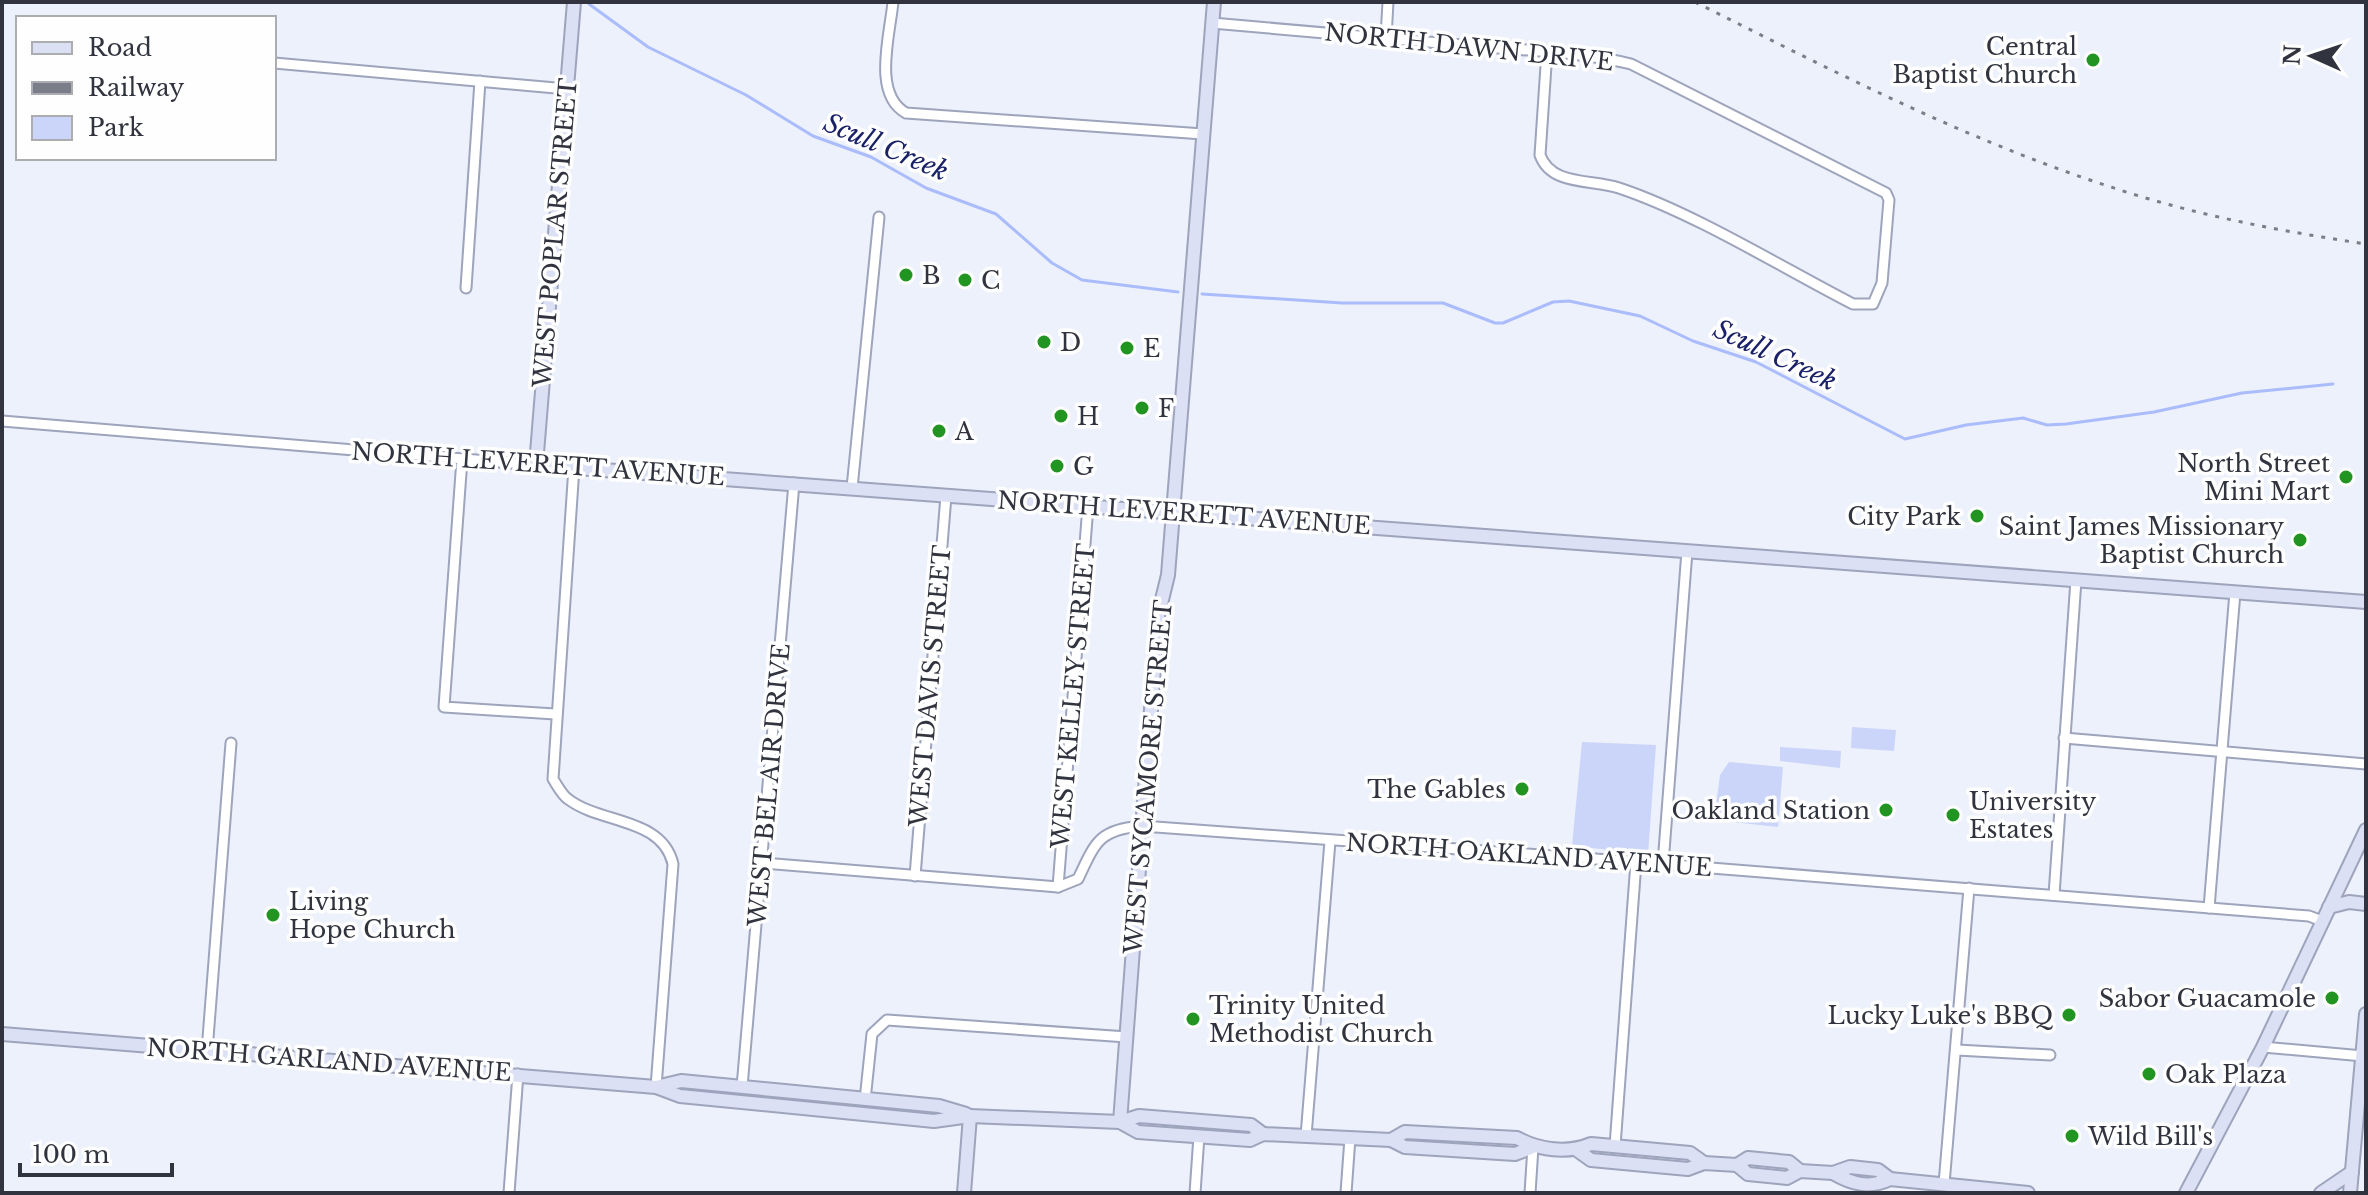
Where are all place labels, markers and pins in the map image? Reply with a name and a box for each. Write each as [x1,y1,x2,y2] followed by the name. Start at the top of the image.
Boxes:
[1892,32,2077,89] place label: Central Baptist Church
[2084,51,2102,69] marker: Central Baptist Church
[922,261,940,290] place label: B
[897,266,915,284] marker: B
[981,266,1000,295] place label: C
[956,271,974,289] marker: C
[1060,328,1081,357] place label: D
[1035,333,1053,351] marker: D
[1143,334,1160,363] place label: E
[1118,339,1136,357] marker: E
[1158,394,1174,423] place label: F
[1133,399,1151,417] marker: F
[1077,402,1099,431] place label: H
[1052,407,1070,425] marker: H
[954,417,974,446] place label: A
[930,422,948,440] marker: A
[2177,449,2330,506] place label: North Street Mini Mart
[1073,452,1094,481] place label: G
[1048,457,1066,475] marker: G
[2337,468,2355,486] marker: North Street Mini Mart
[1847,502,1961,531] place label: City Park
[1968,507,1986,525] marker: City Park
[1999,512,2285,569] place label: Saint James Missionary Baptist Church
[2291,531,2309,549] marker: Saint James Missionary Baptist Church
[1367,775,1506,804] place label: The Gables
[1513,780,1531,798] marker: The Gables
[1969,787,2097,844] place label: University Estates
[1671,796,1870,825] place label: Oakland Station
[1877,801,1895,819] marker: Oakland Station
[1944,806,1962,824] marker: University Estates
[289,887,456,944] place label: Living Hope Church
[264,906,282,924] marker: Living Hope Church
[2099,984,2316,1013] place label: Sabor Guacamole
[2323,989,2341,1007] marker: Sabor Guacamole
[1209,991,1433,1048] place label: Trinity United Methodist Church
[1827,1001,2053,1030] place label: Lucky Luke's BBQ
[2060,1006,2078,1024] marker: Lucky Luke's BBQ
[1184,1010,1202,1028] marker: Trinity United Methodist Church
[2165,1060,2287,1089] place label: Oak Plaza
[2140,1065,2158,1083] marker: Oak Plaza
[2087,1122,2213,1151] place label: Wild Bill's
[2063,1127,2081,1145] marker: Wild Bill's

